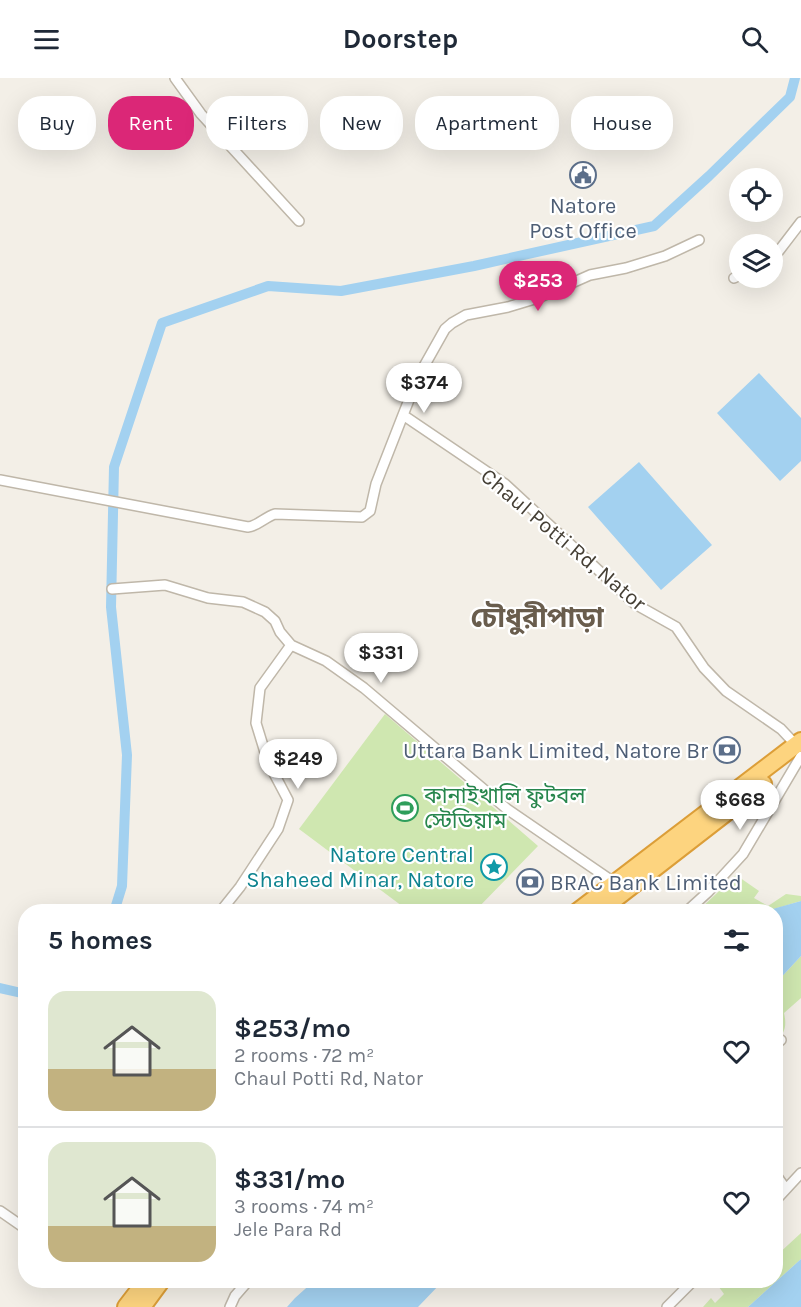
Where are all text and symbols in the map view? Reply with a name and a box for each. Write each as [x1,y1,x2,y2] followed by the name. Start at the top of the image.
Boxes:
[30,23,63,56] icon: menu
[343,23,458,55] text: Doorstep
[738,23,771,56] icon: search
[18,96,96,150] chip: Buy
[108,96,194,150] chip: Rent
[206,96,308,150] chip: Filters
[320,96,403,150] chip: New
[415,96,559,150] chip: Apartment
[571,96,673,150] chip: House
[568,160,598,190] public building icon: Natore Post Office
[729,168,783,288] map controls
[729,168,783,222] button: locate
[529,193,637,244] place label: Natore Post Office
[729,234,783,288] button: layers
[502,261,574,312] pin: $253
[513,269,563,292] text: $253
[388,363,460,414] pin: $374
[400,371,448,394] text: $374
[475,463,651,617] street label: Chaul Potti Rd, Nator
[470,601,605,635] district label: চৌধুরীপাড়া
[345,633,417,684] pin: $331
[358,641,404,664] text: $331
[712,735,742,765] bank icon: Uttara Bank Limited, Natore Br
[403,738,708,764] place label: Uttara Bank Limited, Natore Br
[262,739,334,790] pin: $249
[273,747,323,770] text: $249
[704,780,776,831] pin: $668
[423,783,586,834] place label: কানাইখালি ফুটবল স্টেডিয়াম
[715,788,766,811] text: $668
[390,793,420,823] sports icon: কানাইখালি ফুটবল স্টেডিয়াম
[246,842,474,893] place label: Natore Central Shaheed Minar, Natore
[479,852,509,882] place icon: Natore Central Shaheed Minar, Natore
[515,867,545,897] bank icon: BRAC Bank Limited
[550,870,742,896] place label: BRAC Bank Limited
[720,924,753,957] icon: filters
[48,925,153,956] text: 5 homes
[234,1013,351,1044] text: $253/mo
[96,1015,168,1087] icon: home
[720,1035,753,1068] icon: heart
[234,1044,374,1067] text: 2 rooms · 72 m²
[234,1067,423,1090] text: Chaul Potti Rd, Nator
[234,1164,345,1195] text: $331/mo
[96,1166,168,1238] icon: home
[720,1186,753,1219] icon: heart
[234,1195,374,1218] text: 3 rooms · 74 m²
[234,1218,342,1241] text: Jele Para Rd

